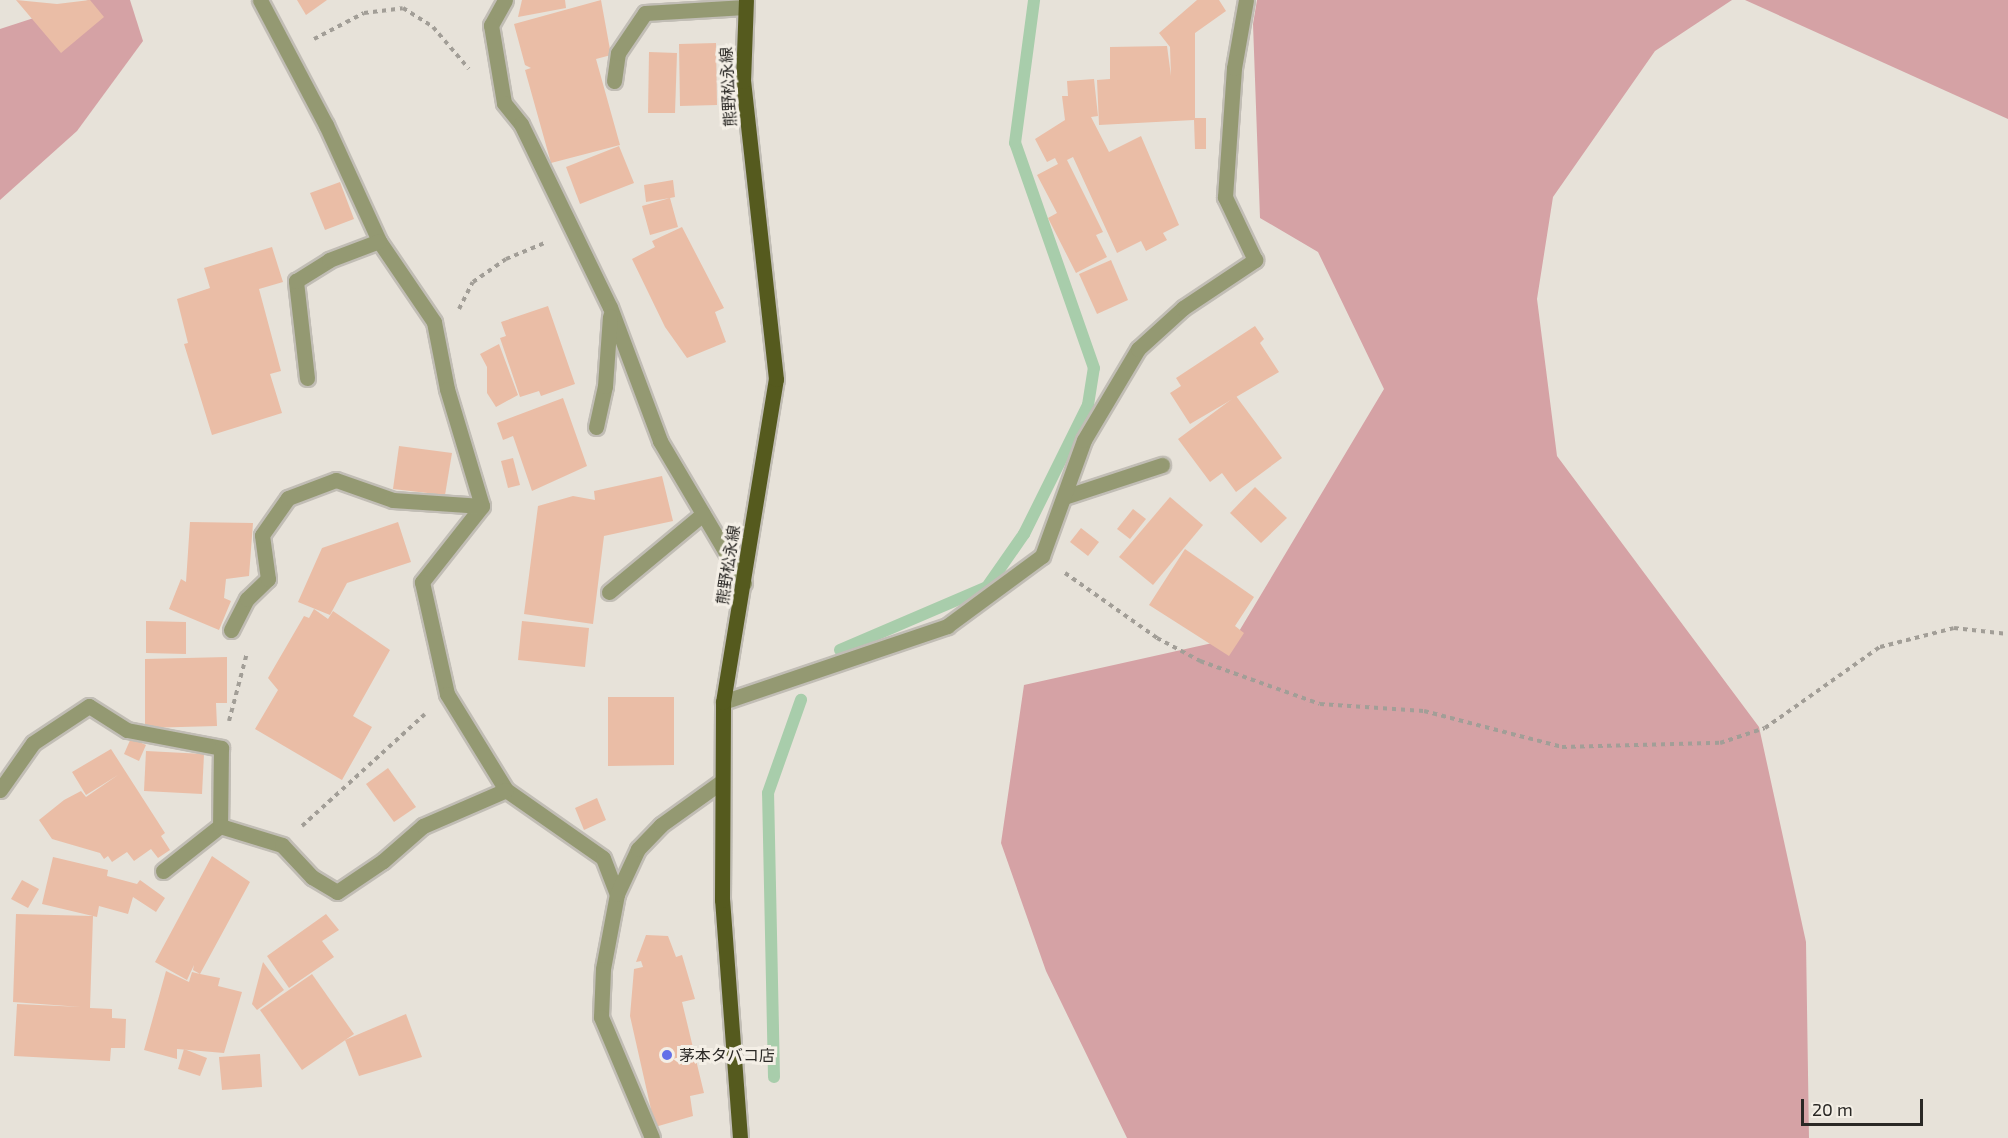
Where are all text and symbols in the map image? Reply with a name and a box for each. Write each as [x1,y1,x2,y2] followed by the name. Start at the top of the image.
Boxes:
[716,47,740,127] street label: 熊野松永線
[712,524,744,606] street label: 熊野松永線
[679,1045,775,1065] place label: 茅本タバコ店
[660,1048,674,1062] marker: 茅本タバコ店
[1804,1087,1926,1125] scale bar
[1812,1098,1853,1120] text: 20 m

